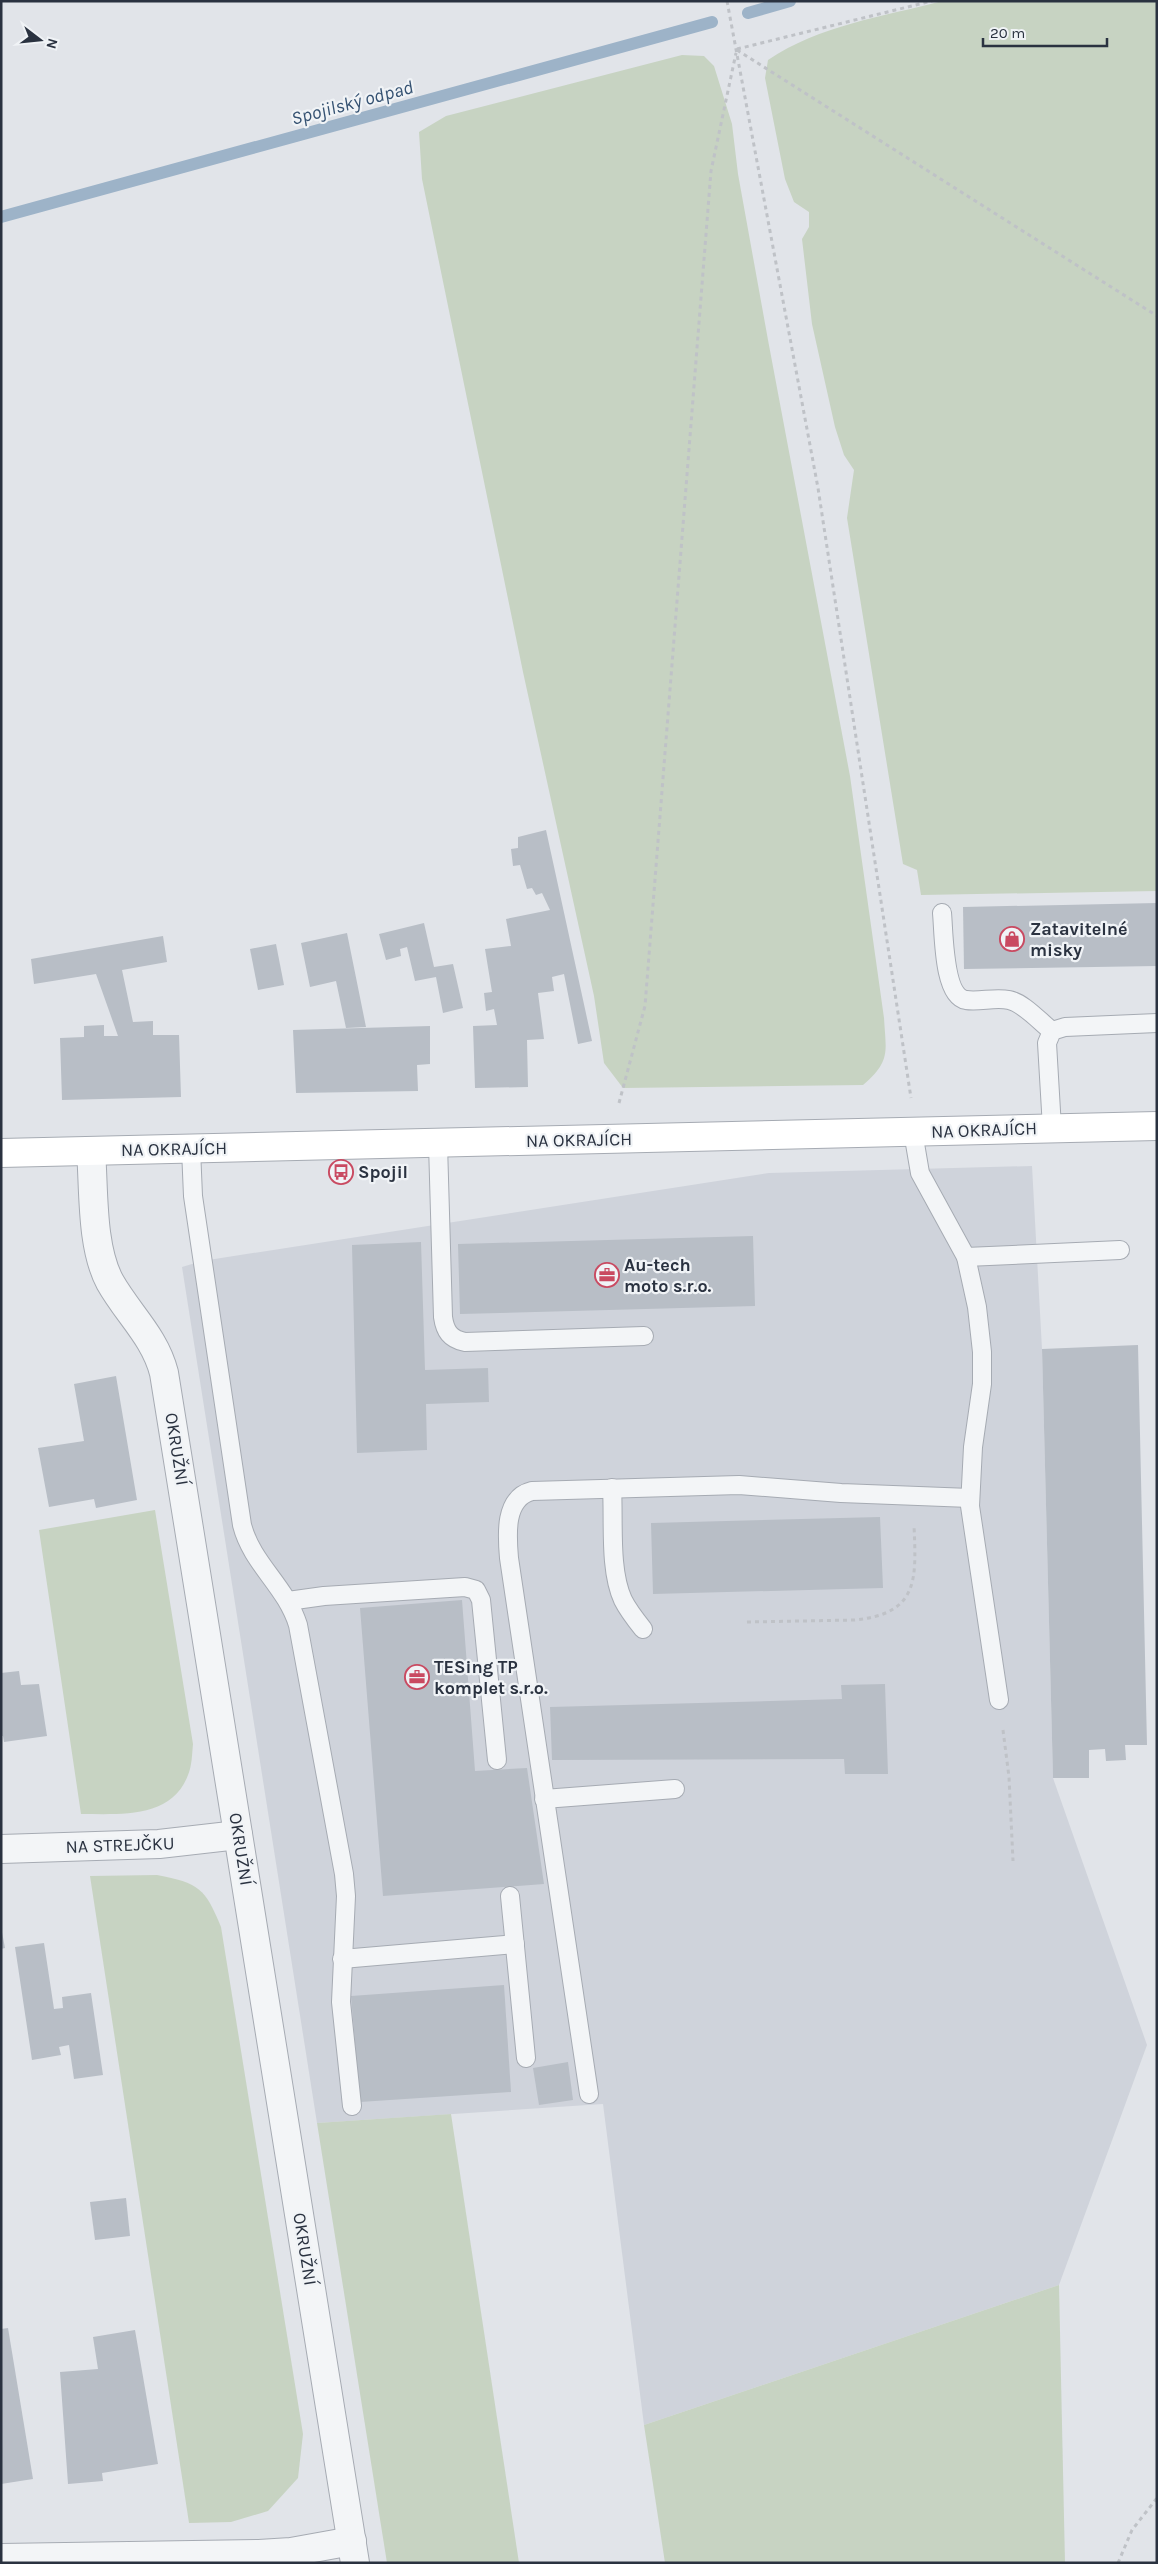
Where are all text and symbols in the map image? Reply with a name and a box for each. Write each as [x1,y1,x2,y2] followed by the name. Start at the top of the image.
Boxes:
[15,15,65,65] north arrow
[983,15,1107,47] scale bar
[990,24,1025,42] text: 20 m
[42,36,62,51] text: N
[289,76,416,130] water label: Spojilský odpad
[1030,918,1128,961] place label: Zatavitelné misky
[999,926,1025,952] shop icon: Zatavitelné misky
[931,1116,1037,1143] street label: NA OKRAJÍCH
[526,1127,632,1152] street label: NA OKRAJÍCH
[121,1136,227,1161] street label: NA OKRAJÍCH
[328,1159,354,1185] bus stop icon: Spojil
[358,1161,408,1183] place label: Spojil
[624,1254,712,1297] place label: Au-tech moto s.r.o.
[594,1262,620,1288] office icon: Au-tech moto s.r.o.
[160,1411,195,1488] street label: OKRUŽNÍ
[434,1656,548,1699] place label: TESing TP komplet s.r.o.
[404,1664,430,1690] office icon: TESing TP komplet s.r.o.
[224,1811,259,1888] street label: OKRUŽNÍ
[65,1832,175,1858] street label: NA STREJČKU
[288,2211,323,2288] street label: OKRUŽNÍ

